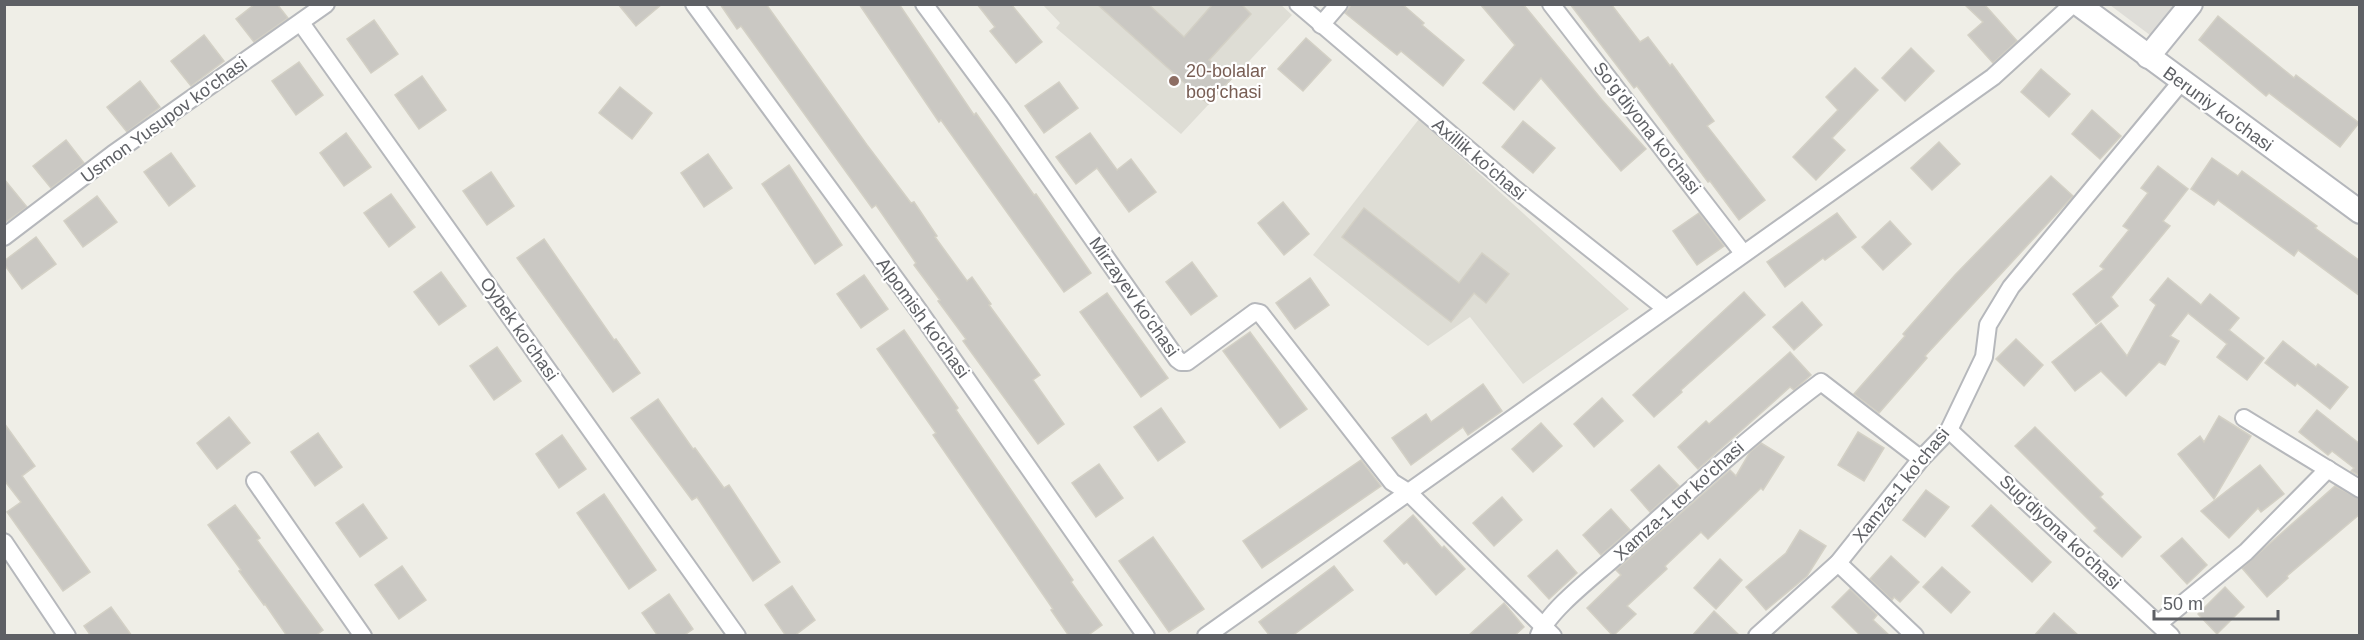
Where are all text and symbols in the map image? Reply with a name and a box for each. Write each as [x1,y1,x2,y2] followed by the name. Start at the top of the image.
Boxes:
[77,53,251,187] street label: Usmon Yusupov ko'chasi
[1589,58,1705,198] street label: So'g'diyona ko'chasi
[1186,61,1266,102] place label: 20-bolalar bog'chasi
[2159,63,2277,155] street label: Beruniy ko'chasi
[1167,74,1181,88] marker: 20-bolalar bog'chasi
[1428,114,1530,204] street label: Axillik ko'chasi
[1085,233,1183,361] street label: Mirzayev ko'chasi
[873,254,973,382] street label: Alpomish ko'chasi
[476,274,562,384] street label: Oybek ko'chasi
[1849,424,1953,546] street label: Xamza-1 ko'chasi
[1610,438,1748,564] street label: Xamza-1 tor ko'chasi
[1995,471,2125,593] street label: Sug'diyona ko'chasi
[2154,583,2278,621] scale bar
[2163,594,2203,614] text: 50 m

